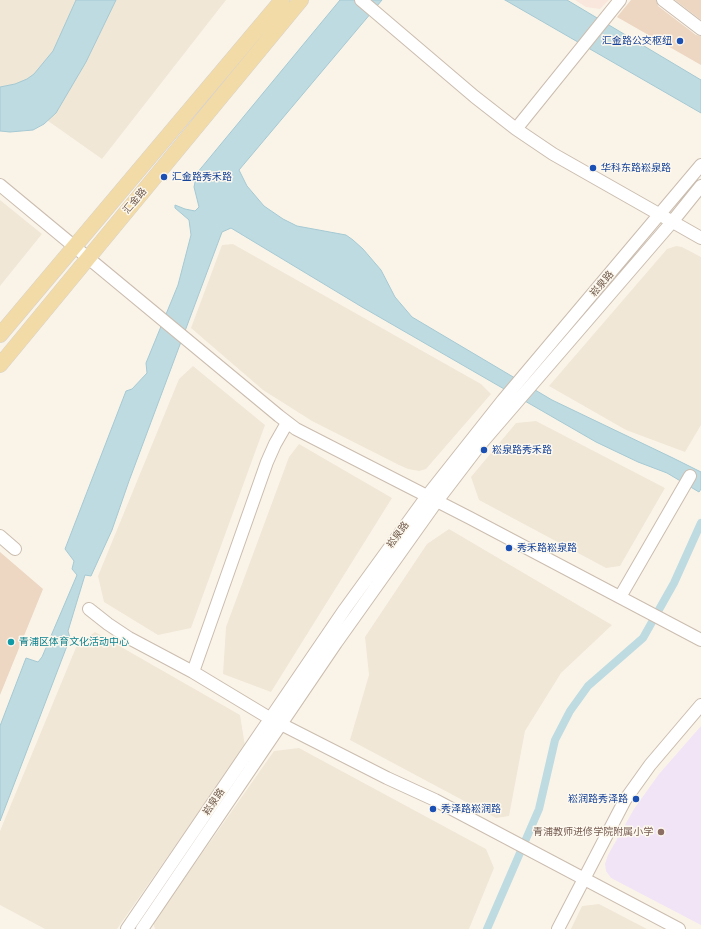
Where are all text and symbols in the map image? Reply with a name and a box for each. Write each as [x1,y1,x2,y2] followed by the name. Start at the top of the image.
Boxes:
[602,35,672,47] place label: 汇金路公交枢纽
[675,36,685,46] marker: 汇金路公交枢纽
[601,162,671,174] place label: 华科东路崧泉路
[588,163,598,173] marker: 华科东路崧泉路
[172,171,232,183] place label: 汇金路秀禾路
[159,172,169,182] marker: 汇金路秀禾路
[121,186,149,216] street label: 汇金路
[588,269,616,299] street label: 崧泉路
[492,444,552,456] place label: 崧泉路秀禾路
[479,445,489,455] marker: 崧泉路秀禾路
[384,519,412,551] street label: 崧泉路
[517,542,577,554] place label: 秀禾路崧泉路
[504,543,514,553] marker: 秀禾路崧泉路
[19,636,129,648] place label: 青浦区体育文化活动中心
[6,637,16,647] marker: 青浦区体育文化活动中心
[201,786,227,818] street label: 崧泉路
[568,793,628,805] place label: 崧润路秀泽路
[631,794,641,804] marker: 崧润路秀泽路
[441,803,501,815] place label: 秀泽路崧润路
[428,804,438,814] marker: 秀泽路崧润路
[533,826,653,838] place label: 青浦教师进修学院附属小学
[656,827,666,837] marker: 青浦教师进修学院附属小学

